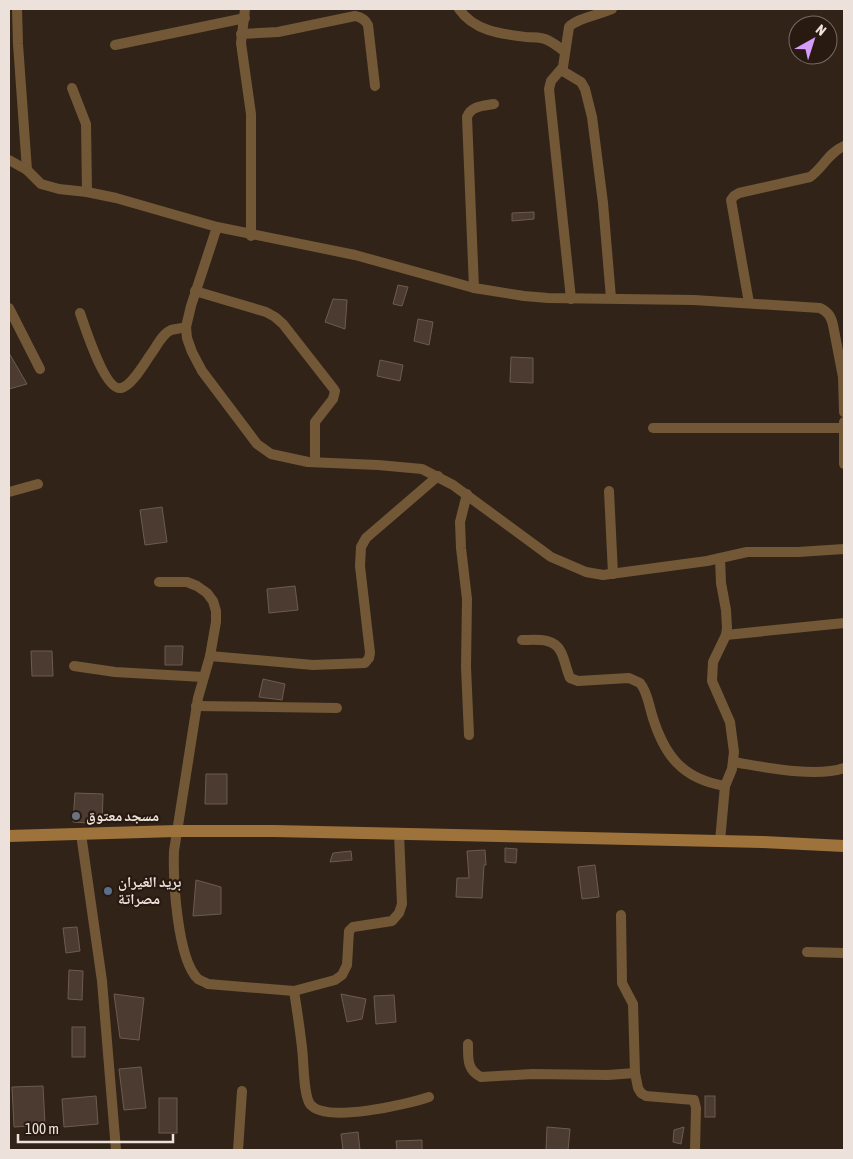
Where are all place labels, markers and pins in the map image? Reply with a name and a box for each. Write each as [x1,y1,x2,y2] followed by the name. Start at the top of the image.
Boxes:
[86,807,159,825] place label: مسجد معتوق
[70,810,82,822] marker: مسجد معتوق
[118,873,181,907] place label: بريد الغيران مصراتة
[102,885,114,897] marker: بريد الغيران مصراتة

